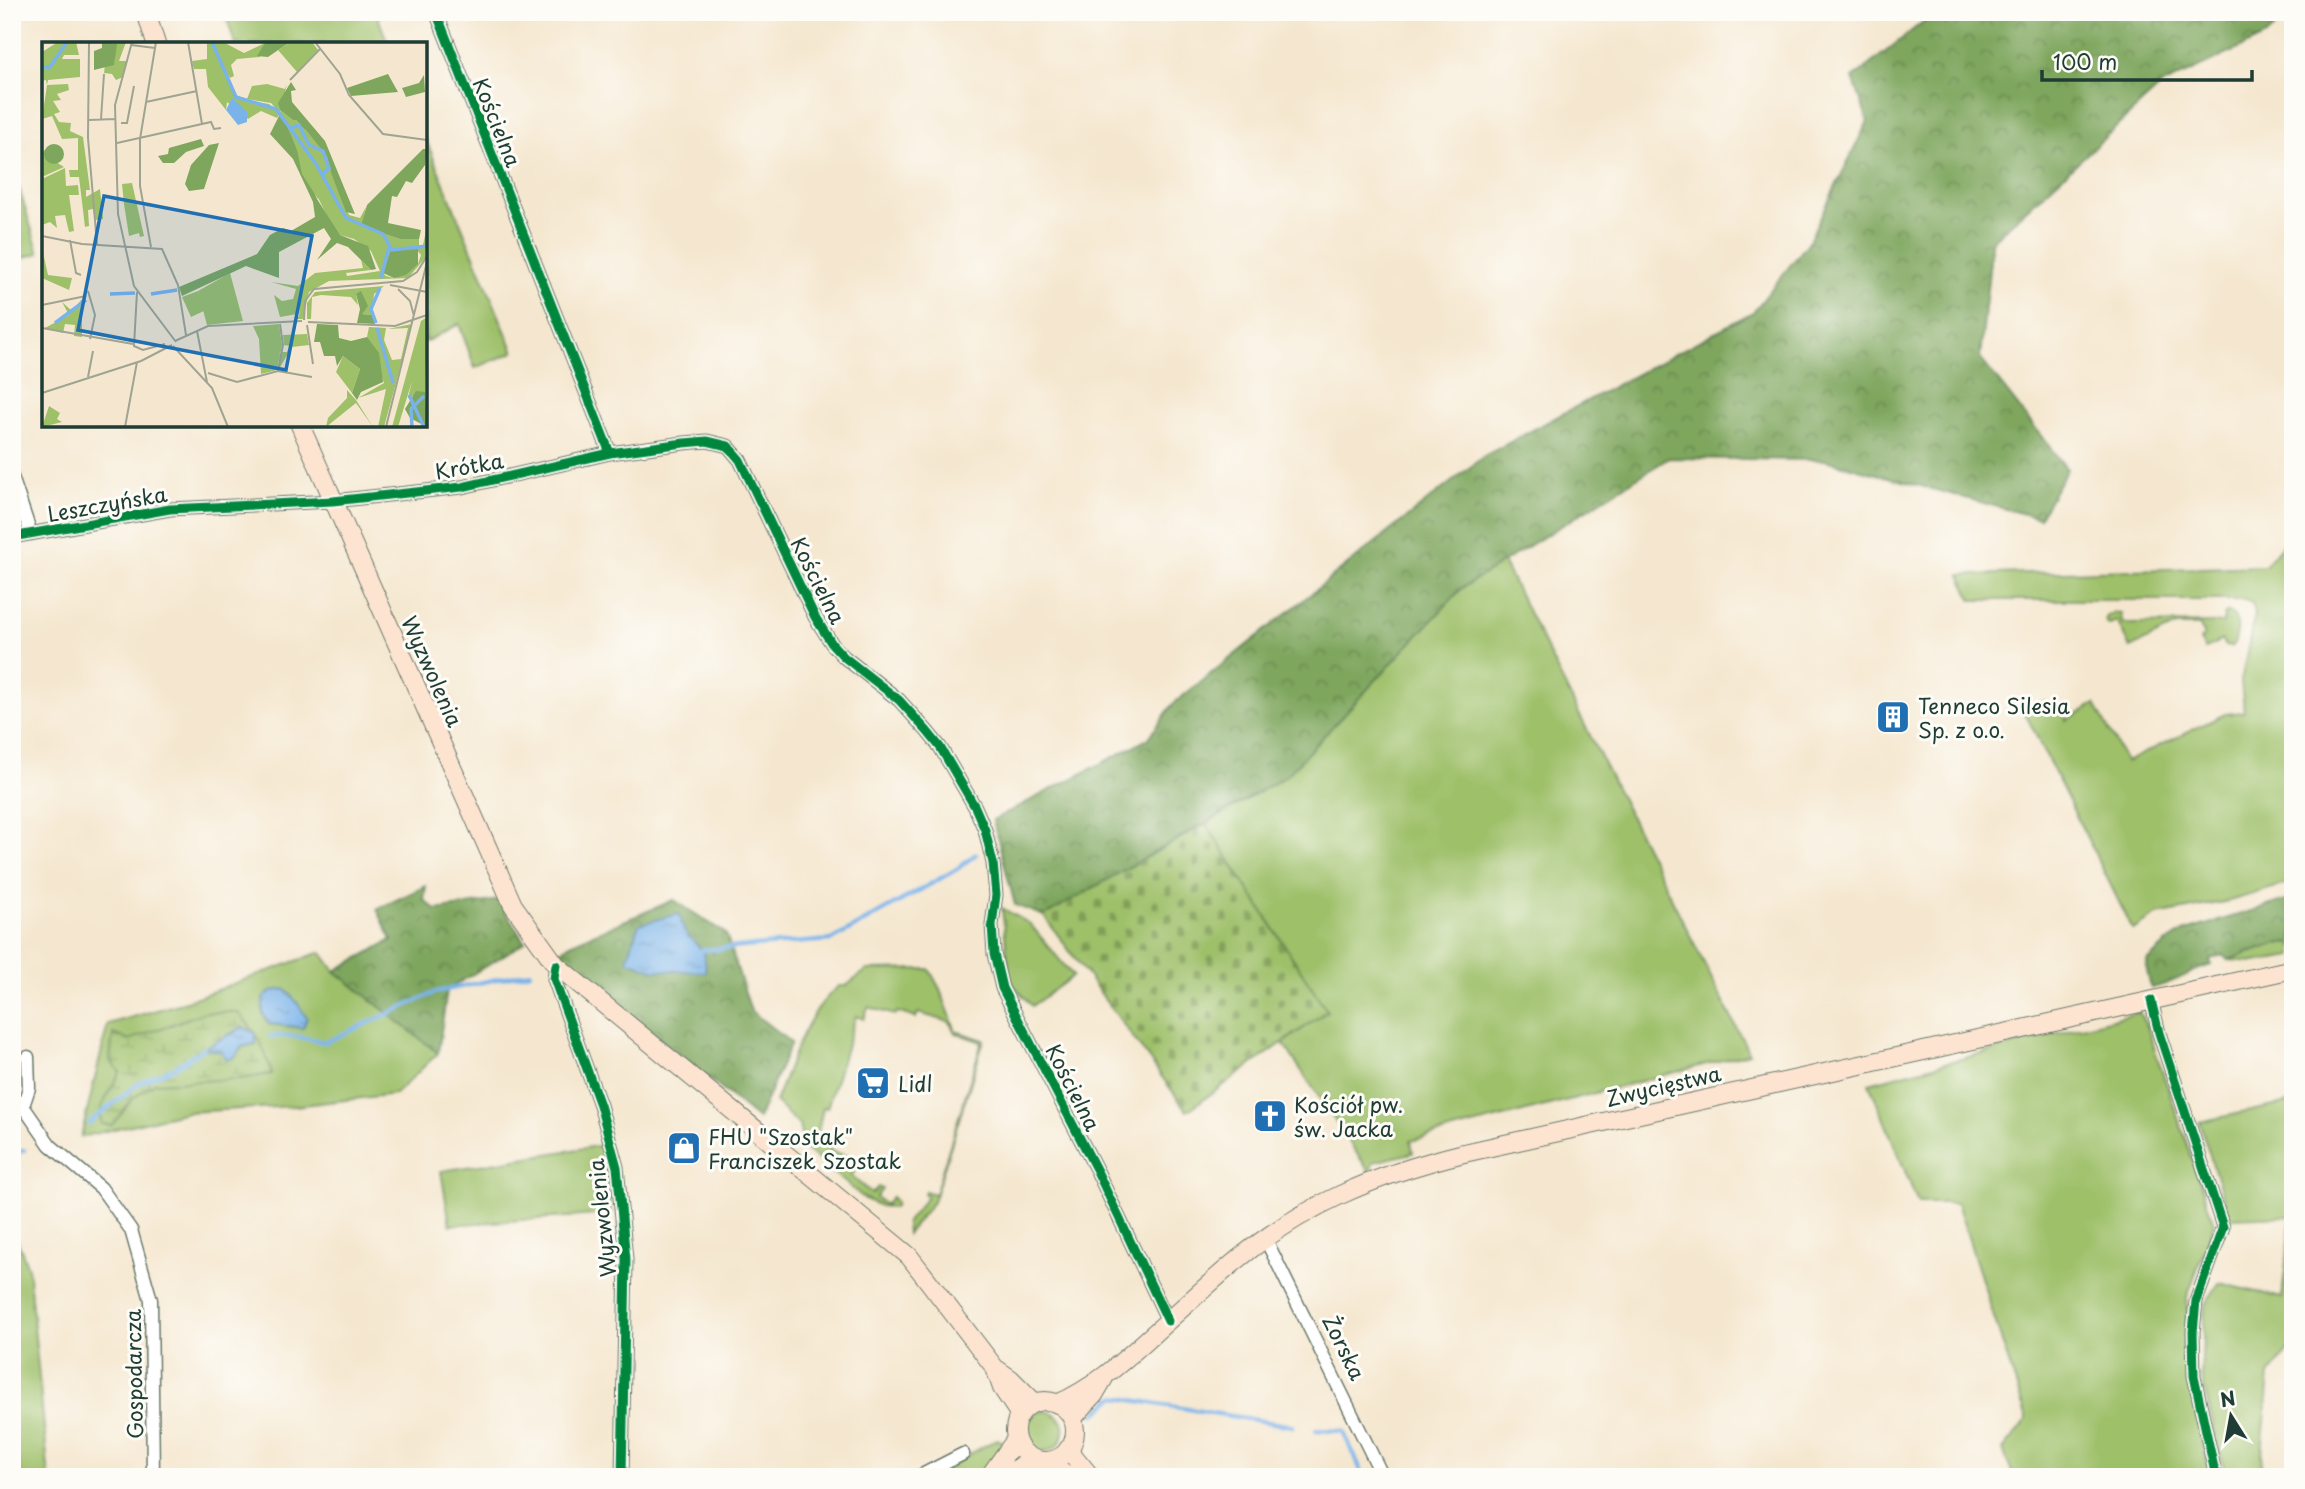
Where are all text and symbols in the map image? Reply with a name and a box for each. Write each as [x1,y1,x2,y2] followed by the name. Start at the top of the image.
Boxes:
[2042,38,2252,82] scale bar
[42,42,427,427] inset map
[2053,45,2117,77] text: 100 m
[466,73,530,171] street label: Kościelna
[432,443,506,487] street label: Krótka
[45,477,169,529] street label: Leszczyńska
[783,531,855,629] street label: Kościelna
[394,610,472,732] street label: Wyzwolenia
[1918,689,2070,745] place label: Tenneco Silesia Sp. z o.o.
[1874,698,1912,736] building icon: Tenneco Silesia Sp. z o.o.
[1038,1038,1110,1136] street label: Kościelna
[1602,1056,1724,1114] street label: Zwycięstwa
[854,1064,892,1102] supermarket icon: Lidl
[898,1067,933,1099] place label: Lidl
[1294,1088,1403,1144] place label: Kościół pw. św. Jacka
[1251,1097,1289,1135] church icon: Kościół pw. św. Jacka
[708,1120,902,1176] place label: FHU "Szostak" Franciszek Szostak
[665,1129,703,1167] shop icon: FHU "Szostak" Franciszek Szostak
[579,1157,623,1279] street label: Wyzwolenia
[116,1309,150,1439] street label: Gospodarcza
[1315,1309,1375,1385] street label: Żorska
[2196,1380,2266,1450] north arrow
[2218,1383,2238,1414] text: N

